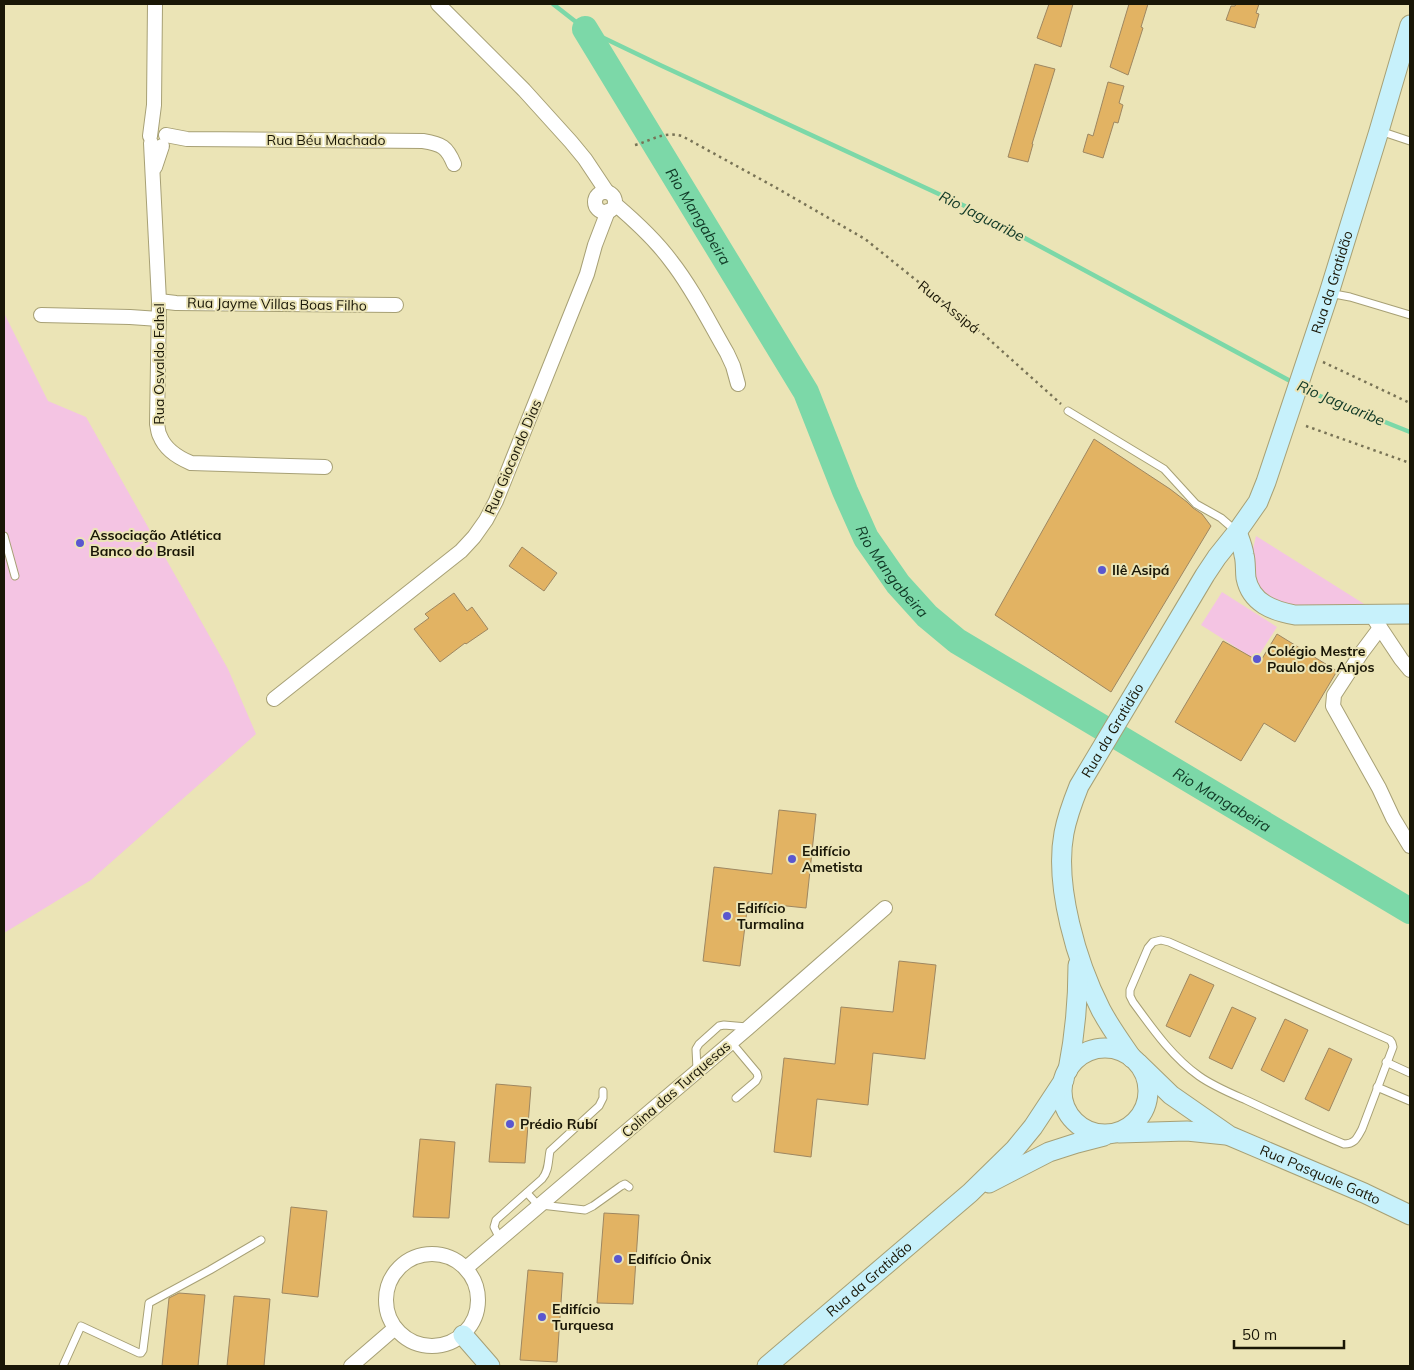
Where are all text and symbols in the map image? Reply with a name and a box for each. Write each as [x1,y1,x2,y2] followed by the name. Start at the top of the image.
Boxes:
[266,131,386,149] street label: Rua Béu Machado
[662,164,736,268] water label: Rio Mangabeira
[936,186,1028,246] water label: Rio Jaguaribe
[1307,229,1357,336] street label: Rua da Gratidão
[915,277,983,337] street label: Rua Assipá
[187,293,367,315] street label: Rua Jayme Villas Boas Filho
[150,303,168,425] street label: Rua Osvaldo Fahel
[1294,376,1388,430] water label: Rio Jaguaribe
[481,397,545,517] street label: Rua Giocondo Dias
[852,522,933,621] water label: Rio Mangabeira
[90,526,222,560] place label: Associação Atlética Banco do Brasil
[74,537,86,549] marker: Associação Atlética Banco do Brasil
[1112,561,1170,579] place label: Ilê Asipá
[1096,564,1108,576] marker: Ilê Asipá
[1267,642,1375,676] place label: Colégio Mestre Paulo dos Anjos
[1251,653,1263,665] marker: Colégio Mestre Paulo dos Anjos
[1077,680,1147,781] street label: Rua da Gratidão
[1170,763,1275,836] water label: Rio Mangabeira
[802,842,863,876] place label: Edifício Ametista
[786,853,798,865] marker: Edifício Ametista
[737,899,804,933] place label: Edifício Turmalina
[721,910,733,922] marker: Edifício Turmalina
[618,1037,734,1141] street label: Colina das Turquesas
[520,1115,599,1133] place label: Prédio Rubí
[504,1118,516,1130] marker: Prédio Rubí
[1257,1141,1384,1209] street label: Rua Pasquale Gatto
[822,1238,916,1321] street label: Rua da Gratidão
[628,1250,711,1268] place label: Edifício Ônix
[612,1253,624,1265] marker: Edifício Ônix
[552,1300,614,1334] place label: Edifício Turquesa
[536,1311,548,1323] marker: Edifício Turquesa
[1234,1318,1344,1350] scale bar
[1242,1325,1277,1344] text: 50 m

